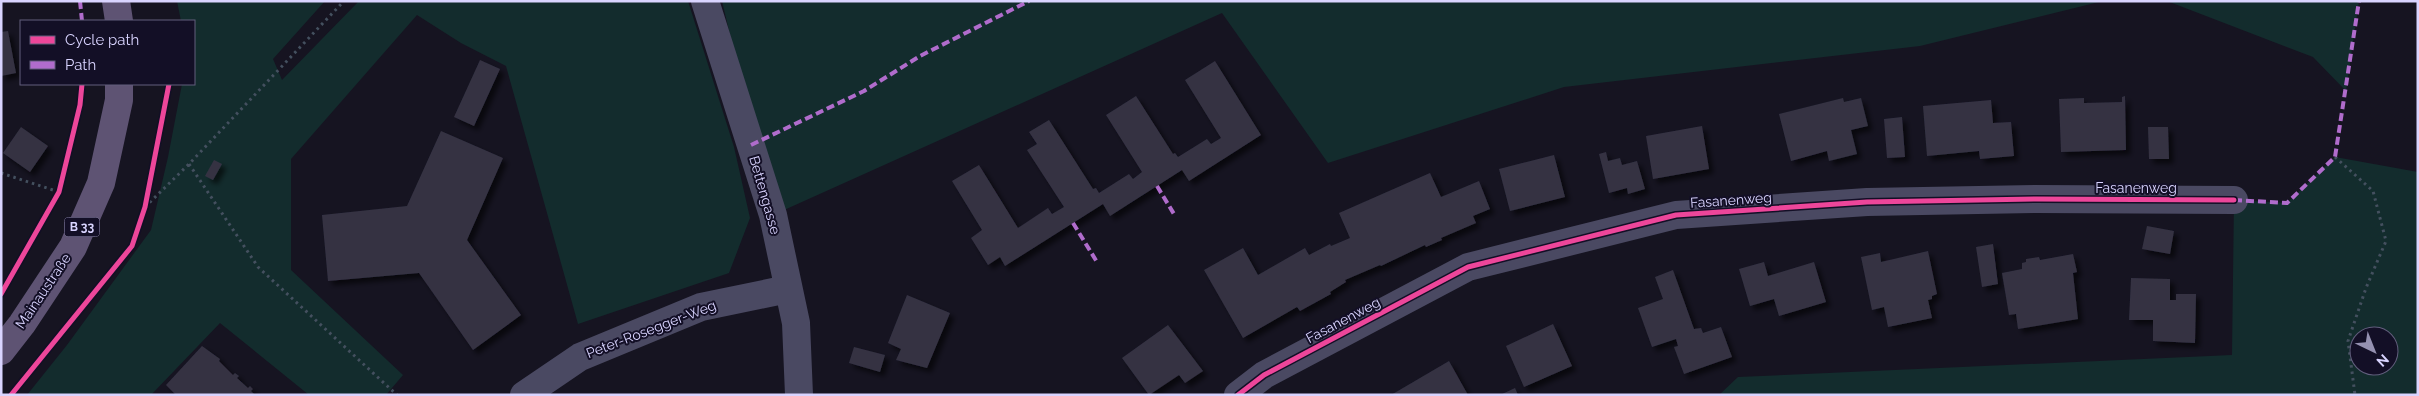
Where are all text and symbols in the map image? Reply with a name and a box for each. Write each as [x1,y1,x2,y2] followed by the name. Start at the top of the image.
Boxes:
[20,20,195,85] legend
[65,31,139,49] text: Cycle path
[65,56,96,74] text: Path
[746,154,784,236] street label: Bettengasse
[2095,180,2177,196] street label: Fasanenweg
[1690,189,1772,211] street label: Fasanenweg
[64,218,100,236] road number: B 33
[12,251,74,331] street label: Mainaustraße
[1303,294,1383,346] street label: Fasanenweg
[584,297,718,361] street label: Peter-Rosegger-Weg
[2349,326,2399,376] north arrow
[2374,351,2392,370] text: N

